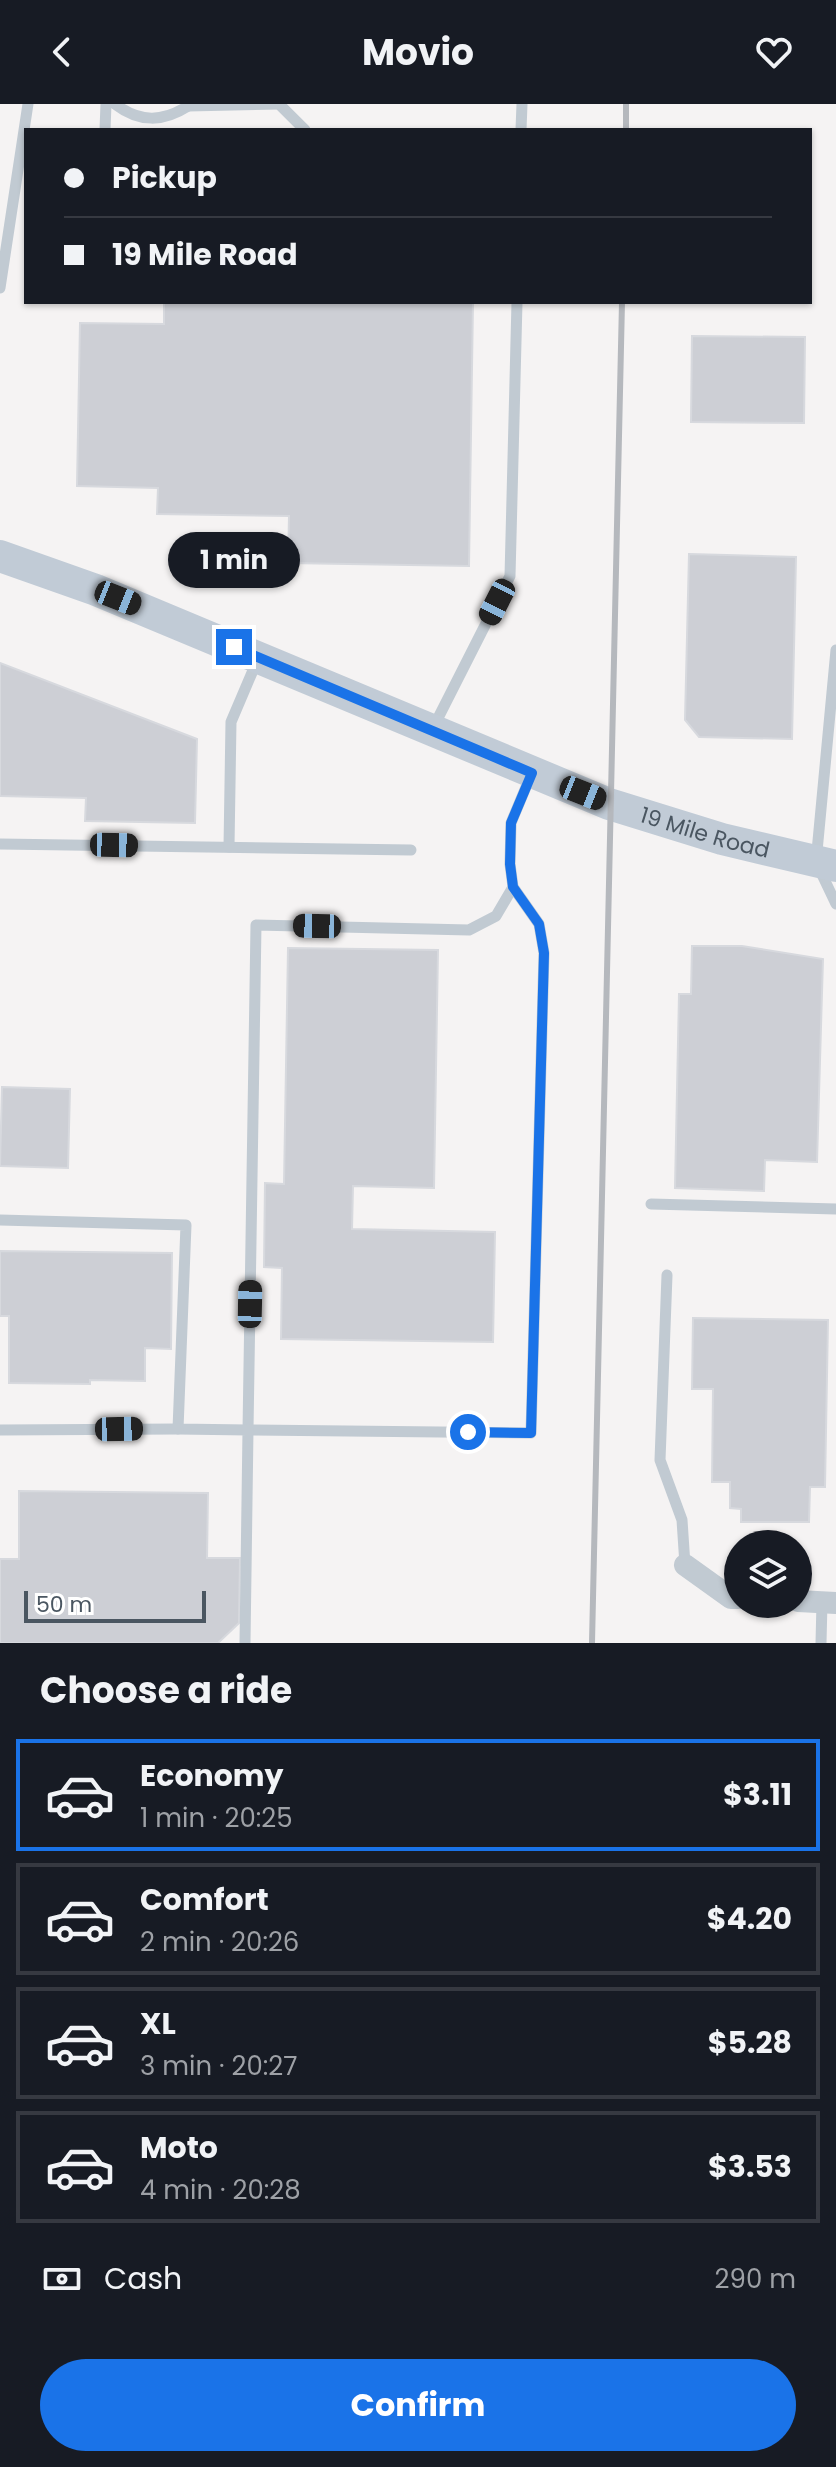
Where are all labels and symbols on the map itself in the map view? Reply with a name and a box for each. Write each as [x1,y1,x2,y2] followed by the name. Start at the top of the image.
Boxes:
[168,531,300,587] callout: 1 min
[475,575,519,629] car
[91,578,145,618] car
[216,629,252,665] route end
[556,773,610,813] car
[637,799,773,865] street label: 19 Mile Road
[90,833,138,857] car
[293,914,341,938] car
[238,1280,262,1328] car
[450,1414,486,1450] route start
[95,1417,143,1441] car
[24,1587,206,1623] scale bar

